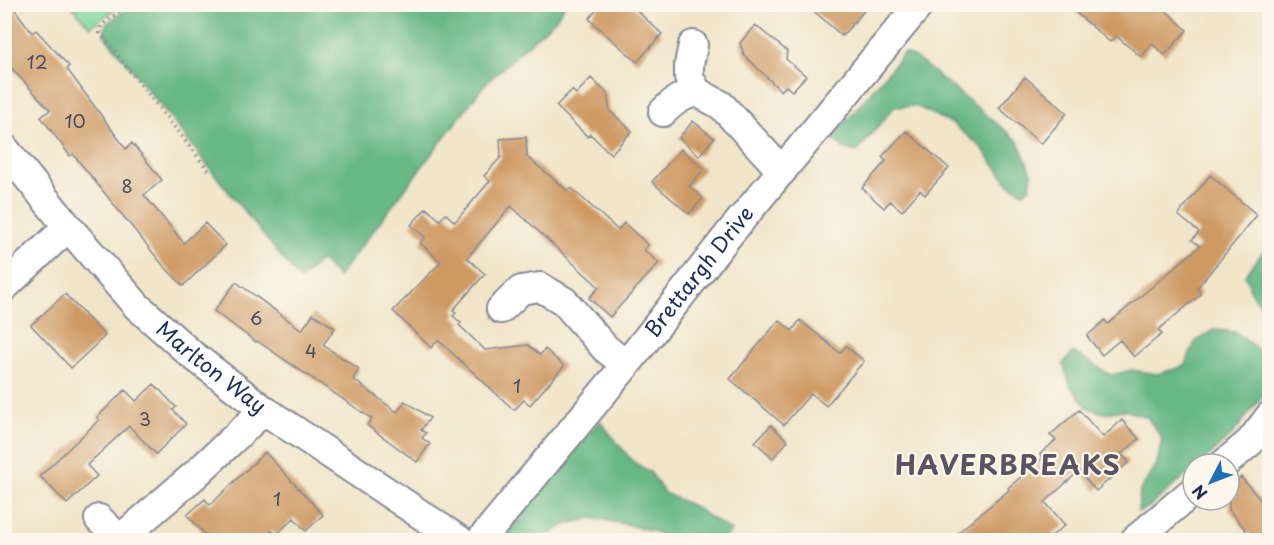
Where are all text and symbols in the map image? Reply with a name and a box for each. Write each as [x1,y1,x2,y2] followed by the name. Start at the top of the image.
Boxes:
[27,48,47,75] house number: 12
[64,107,86,134] house number: 10
[121,172,133,199] house number: 8
[636,198,760,343] street label: Brettargh Drive
[250,304,262,331] house number: 6
[150,312,274,420] street label: Marlton Way
[305,337,317,364] house number: 4
[513,372,521,399] house number: 1
[139,405,151,432] house number: 3
[895,443,1121,484] district label: HAVERBREAKS
[1181,452,1241,512] north arrow
[1186,480,1212,505] text: N
[273,485,281,512] house number: 1

